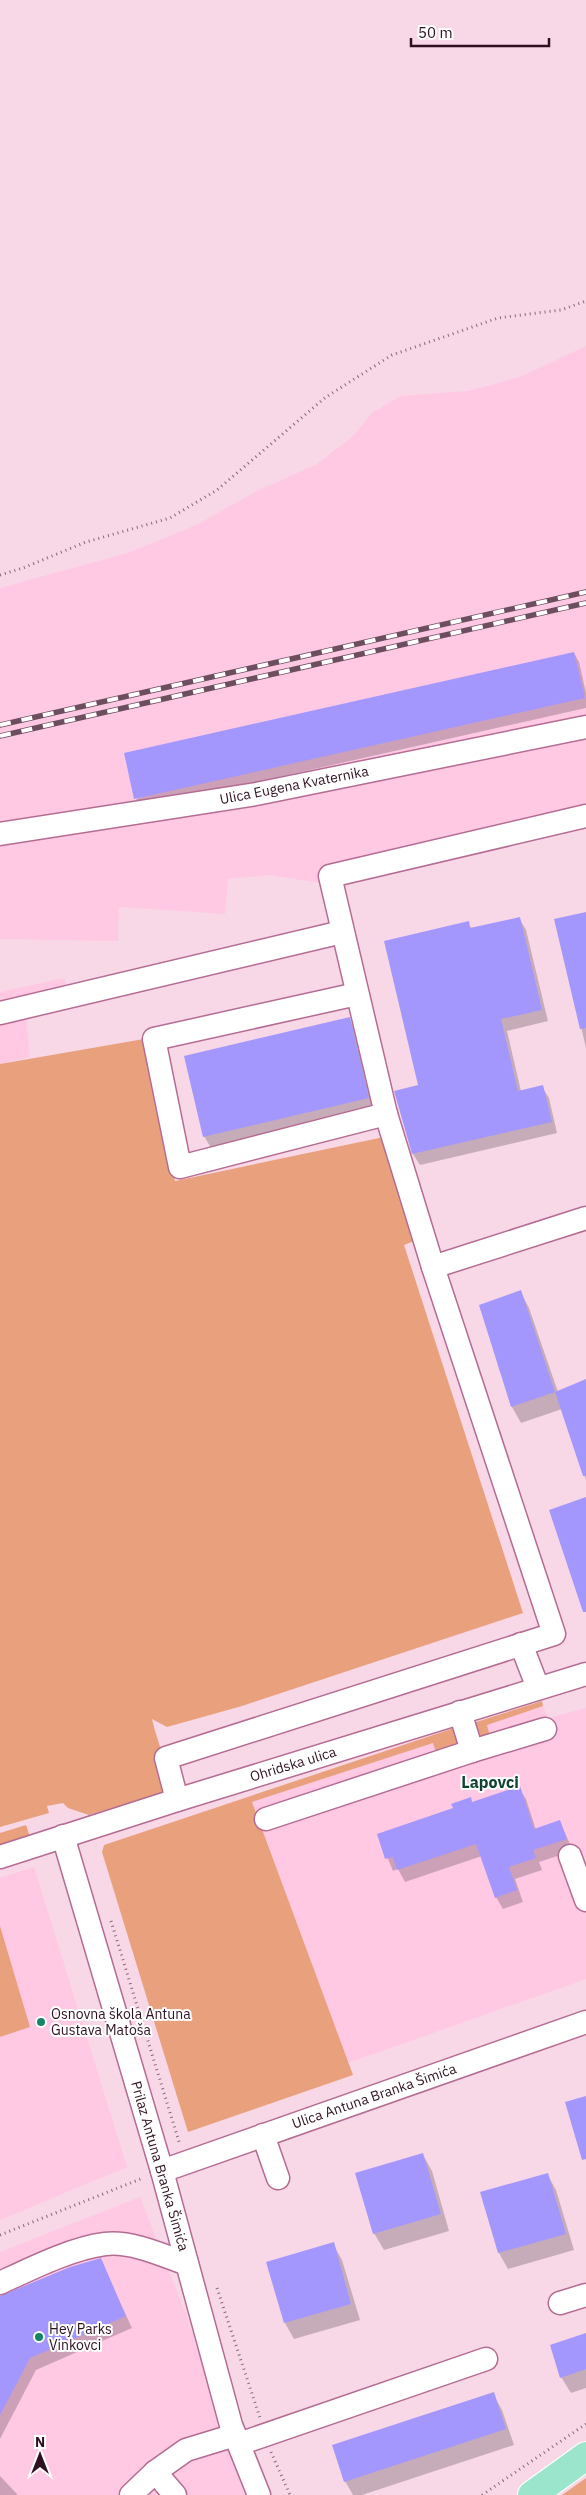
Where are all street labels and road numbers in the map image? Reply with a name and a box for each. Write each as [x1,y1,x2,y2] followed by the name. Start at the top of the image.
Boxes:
[218,762,371,808] street label: Ulica Eugena Kvaternika
[248,1742,339,1786] street label: Ohridska ulica
[289,2058,459,2133] street label: Ulica Antuna Branka Šimića
[127,2079,194,2254] street label: Prilaz Antuna Branka Šimića

